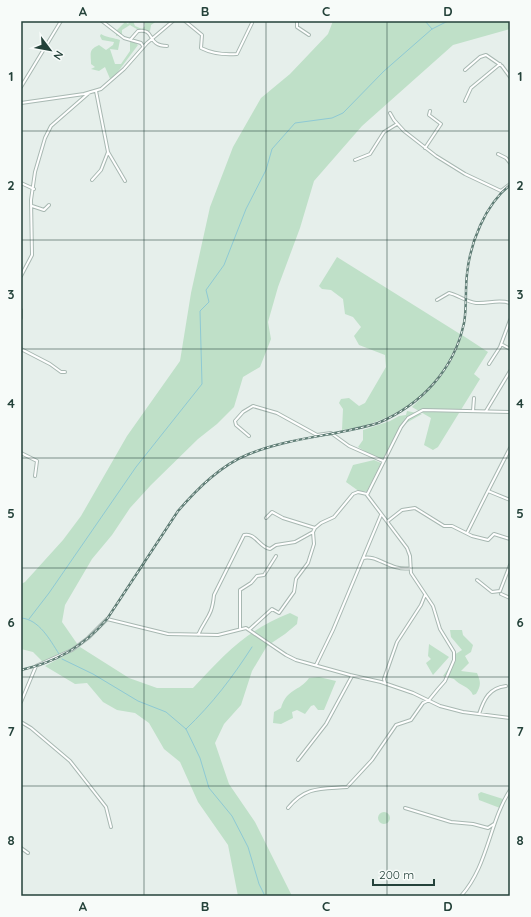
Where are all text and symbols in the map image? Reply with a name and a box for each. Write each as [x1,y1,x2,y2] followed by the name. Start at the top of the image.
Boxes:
[79,3,88,19] text: A
[201,3,209,19] text: B
[322,3,330,19] text: C
[443,3,453,19] text: D
[30,30,70,70] north arrow
[50,48,67,62] text: N
[8,68,14,84] text: 1
[517,68,523,84] text: 1
[7,177,15,193] text: 2
[516,177,524,193] text: 2
[8,286,15,302] text: 3
[517,286,524,302] text: 3
[7,395,15,411] text: 4
[516,395,524,411] text: 4
[7,505,15,521] text: 5
[516,505,524,521] text: 5
[7,614,15,630] text: 6
[516,614,524,630] text: 6
[7,723,15,739] text: 7
[516,723,524,739] text: 7
[7,832,15,848] text: 8
[516,832,524,848] text: 8
[373,861,434,887] scale bar
[379,867,414,882] text: 200 m
[79,898,88,914] text: A
[201,898,209,914] text: B
[322,898,330,914] text: C
[443,898,453,914] text: D

